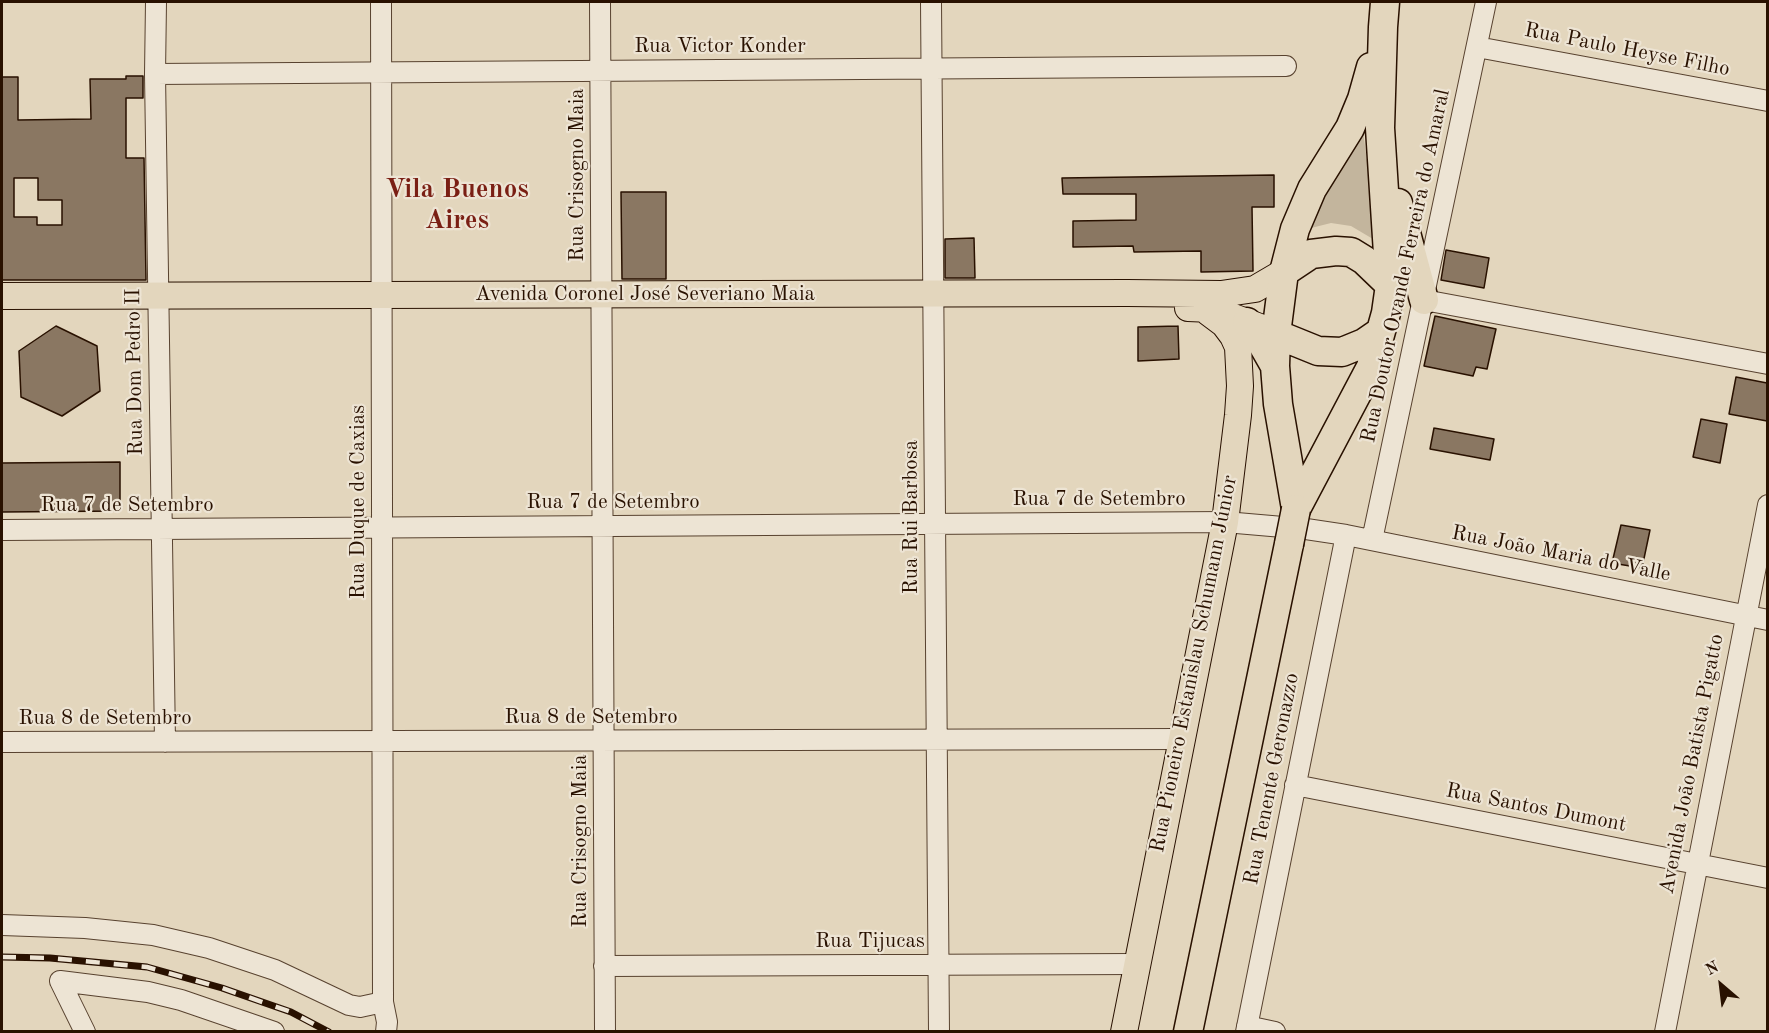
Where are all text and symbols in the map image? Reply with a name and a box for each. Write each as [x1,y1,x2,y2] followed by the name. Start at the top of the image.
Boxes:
[1522,18,1732,82] street label: Rua Paulo Heyse Filho
[634,33,806,59] street label: Rua Victor Konder
[1356,87,1456,445] street label: Rua Doutor Ovande Ferreira do Amaral
[564,88,590,262] street label: Rua Crisogno Maia
[385,174,529,237] district label: Vila Buenos Aires
[475,281,815,307] street label: Avenida Coronel José Severiano Maia
[121,288,149,456] street label: Rua Dom Pedro II
[345,405,371,599] street label: Rua Duque de Caxias
[898,440,924,594] street label: Rua Rui Barbosa
[1145,473,1243,855] street label: Rua Pioneiro Estanislau Schumann Júnior
[1012,486,1186,512] street label: Rua 7 de Setembro
[526,489,700,515] street label: Rua 7 de Setembro
[40,492,214,518] street label: Rua 7 de Setembro
[1449,520,1673,588] street label: Rua João Maria do Valle
[1654,632,1730,896] street label: Avenida João Batista Pigatto
[1239,671,1305,887] street label: Rua Tenente Geronazzo
[504,704,678,730] street label: Rua 8 de Setembro
[18,705,192,731] street label: Rua 8 de Setembro
[567,754,593,928] street label: Rua Crisogno Maia
[1444,778,1628,838] street label: Rua Santos Dumont
[815,928,925,954] street label: Rua Tijucas
[1691,955,1751,1015] north arrow
[1703,959,1722,979] text: N

